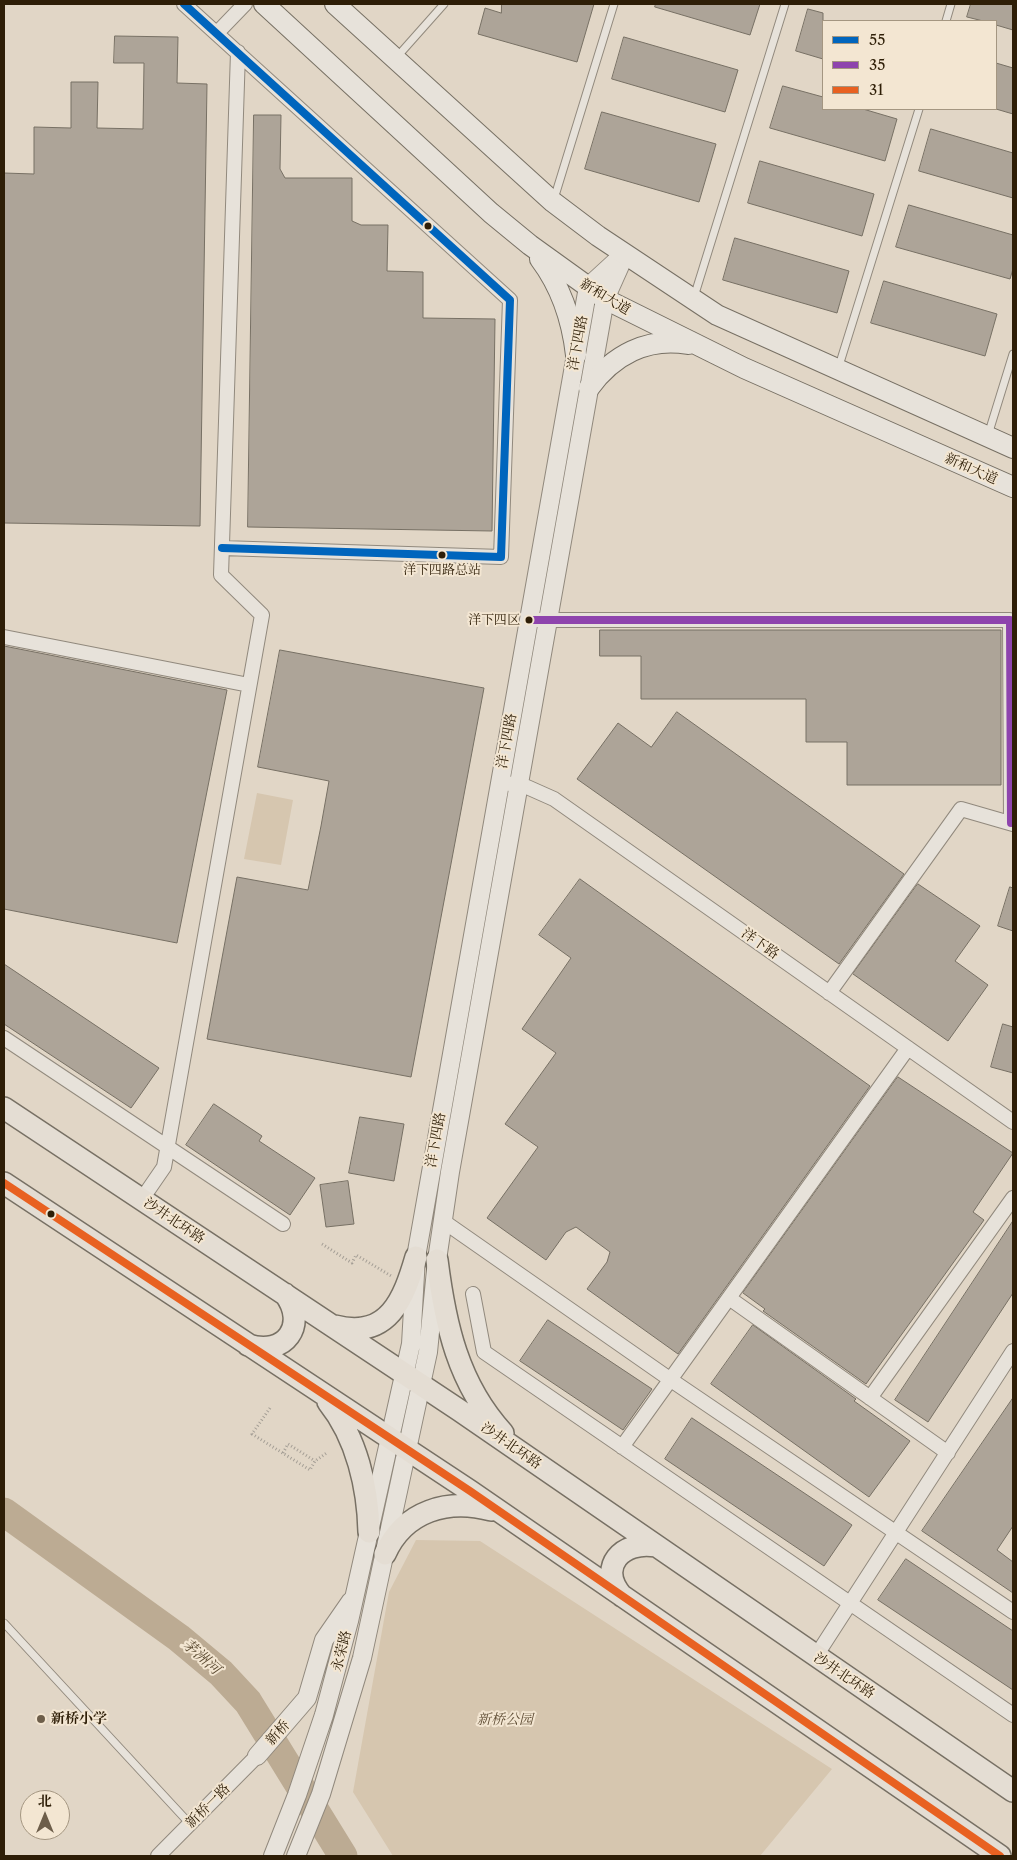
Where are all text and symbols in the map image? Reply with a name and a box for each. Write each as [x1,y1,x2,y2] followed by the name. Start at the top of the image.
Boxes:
[822,20,997,110] legend
[869,30,885,49] text: 55
[869,55,885,74] text: 35
[869,80,884,99] text: 31
[423,221,433,231] unlabelled marker
[577,275,633,319] street label: 新和大道
[565,314,591,372] street label: 洋下四路
[942,450,1000,488] street label: 新和大道
[437,550,447,560] marker: 洋下四路总站
[403,562,481,578] place label: 洋下四路总站
[468,612,520,628] place label: 洋下四区
[524,615,534,625] marker: 洋下四区
[494,712,520,770] street label: 洋下四路
[738,925,782,963] street label: 洋下路
[423,1111,449,1169] street label: 洋下四路
[140,1194,208,1248] street label: 沙井北环路
[46,1209,56,1219] unlabelled marker
[478,1419,544,1473] street label: 沙井北环路
[329,1629,355,1673] street label: 永荣路
[178,1635,224,1679] water label: 茅洲河
[810,1649,878,1703] street label: 沙井北环路
[51,1711,107,1727] place label: 新桥小学
[477,1712,533,1728] park label: 新桥公园
[35,1713,47,1725] marker: 新桥小学
[262,1717,294,1749] street label: 新桥
[182,1780,234,1832] street label: 新桥一路
[20,1790,70,1840] north arrow
[38,1792,52,1810] text: 北

